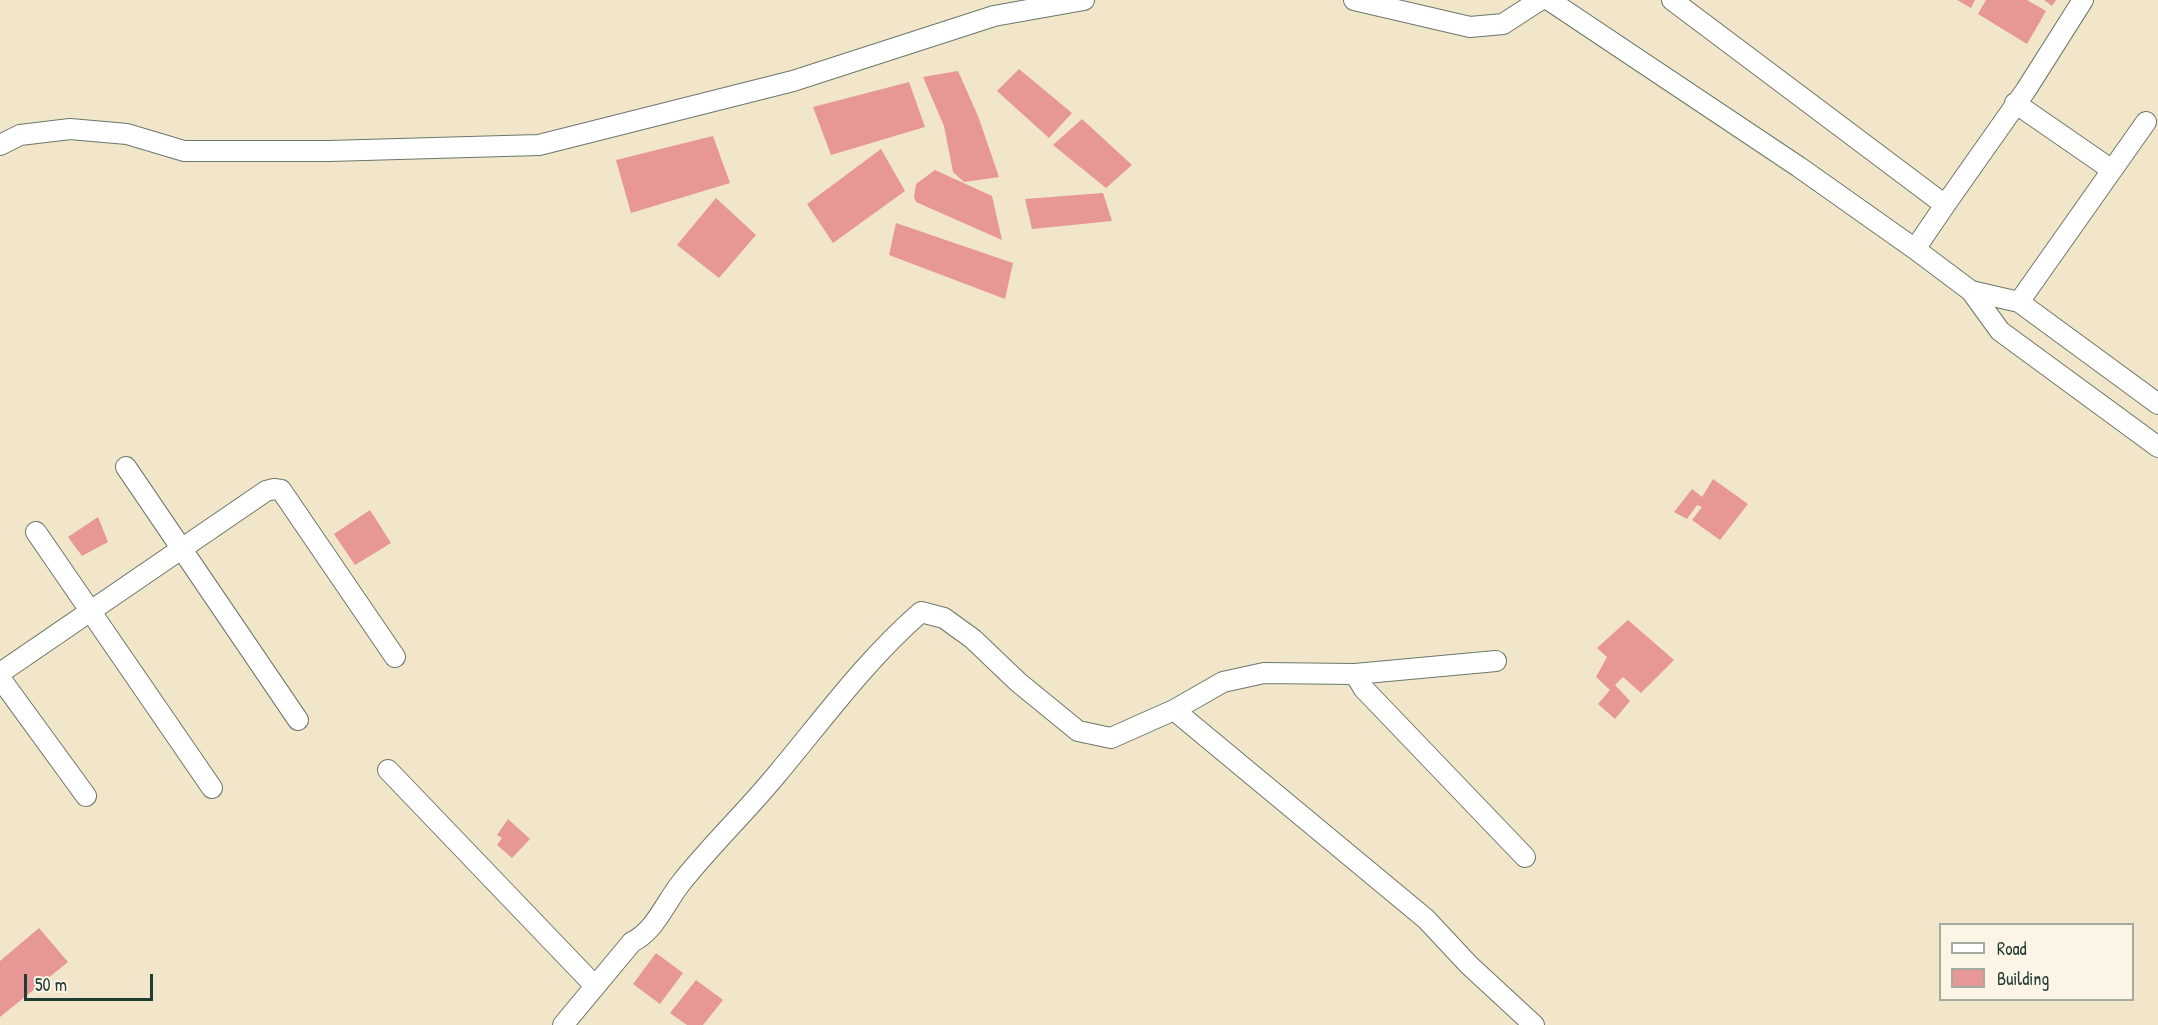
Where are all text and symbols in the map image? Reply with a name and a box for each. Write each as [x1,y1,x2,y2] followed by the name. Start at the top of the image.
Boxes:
[1939,923,2134,1001] legend
[1997,936,2027,961] text: Road
[27,962,156,1000] scale bar
[1997,966,2049,991] text: Building
[35,972,67,997] text: 50 m

